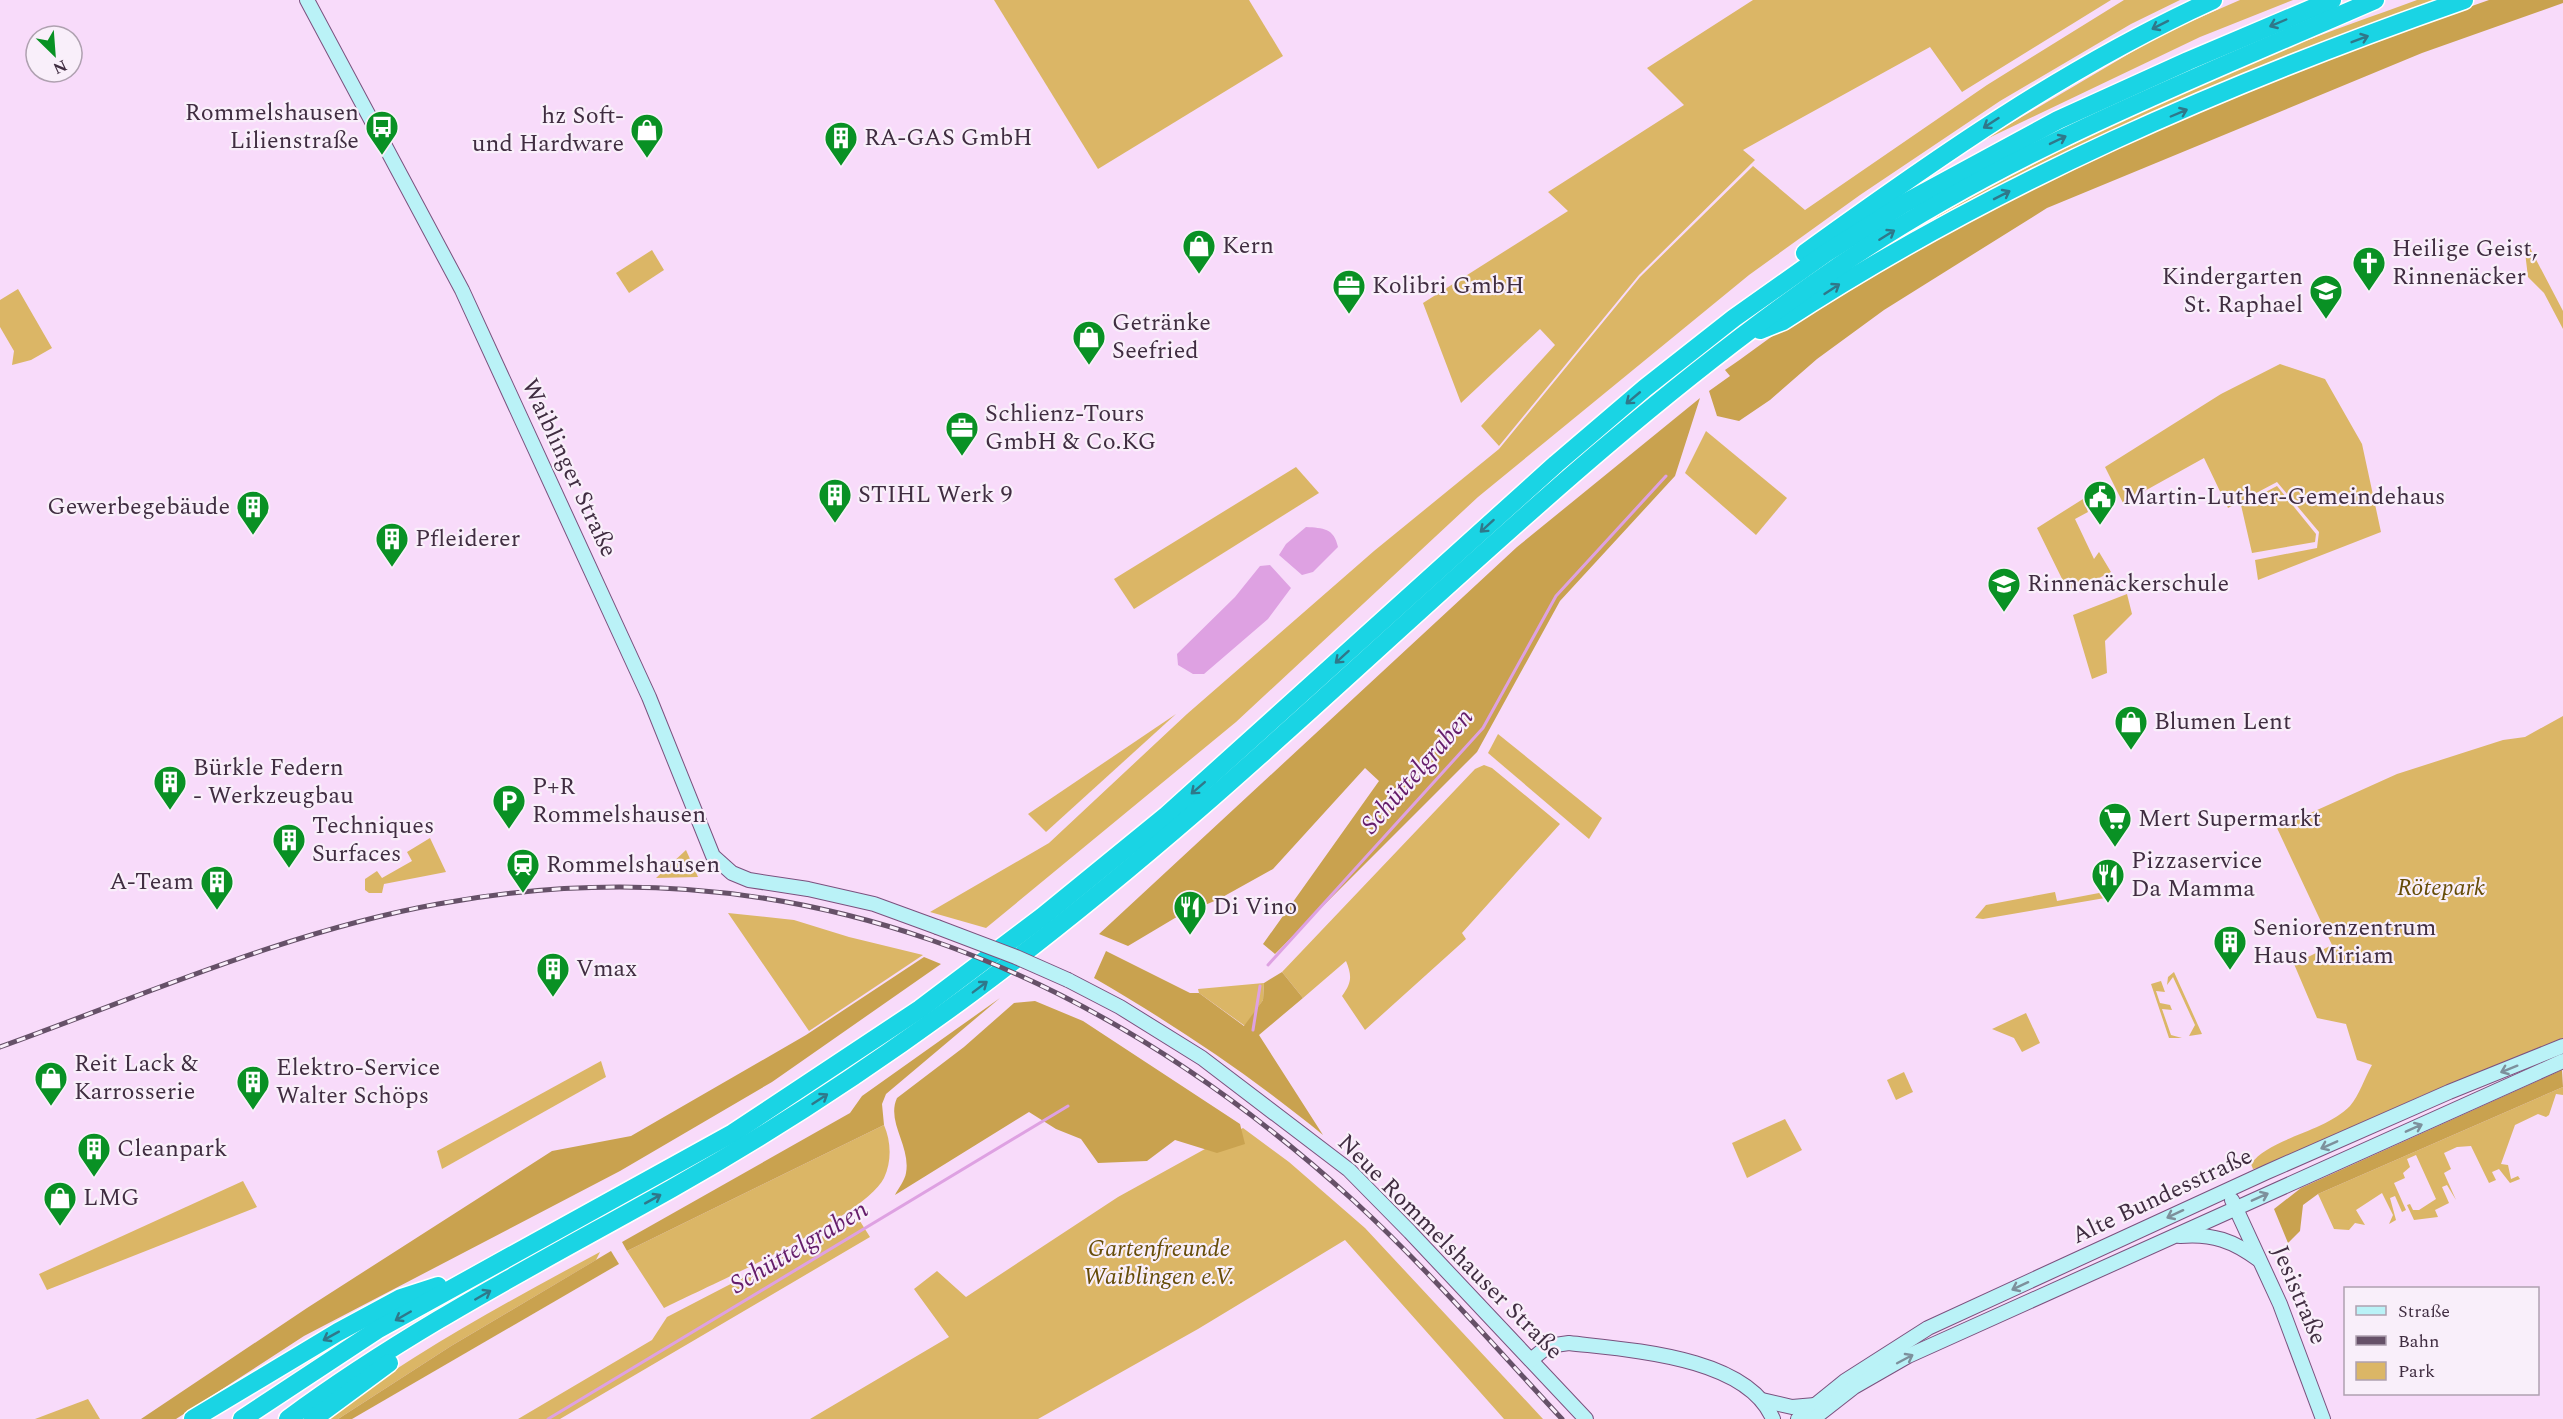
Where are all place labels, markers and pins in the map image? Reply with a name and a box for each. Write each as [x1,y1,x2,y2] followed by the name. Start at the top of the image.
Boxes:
[185,95,359,159] place label: Rommelshausen Lilienstraße
[472,98,624,162] place label: hz Soft- und Hardware
[364,109,400,156] bus stop icon: Rommelshausen Lilienstraße
[629,112,665,159] shop icon: hz Soft- und Hardware
[823,120,859,167] building icon: RA-GAS GmbH
[864,120,1033,156] place label: RA-GAS GmbH
[1181,228,1217,275] shop icon: Kern
[1222,228,1274,264] place label: Kern
[2392,231,2538,295] place label: Heilige Geist, Rinnenäcker
[2351,245,2387,292] church icon: Heilige Geist, Rinnenäcker
[2162,259,2303,323] place label: Kindergarten St. Raphael
[1331,268,1367,315] office icon: Kolibri GmbH
[1372,268,1525,304] place label: Kolibri GmbH
[2308,273,2344,320] school or university icon: Kindergarten St. Raphael
[1112,305,1211,369] place label: Getränke Seefried
[1071,319,1107,366] shop icon: Getränke Seefried
[985,396,1156,460] place label: Schlienz-Tours GmbH & Co.KG
[944,410,980,457] office icon: Schlienz-Tours GmbH & Co.KG
[817,477,853,524] building icon: STIHL Werk 9
[858,477,1013,513] place label: STIHL Werk 9
[2082,479,2118,526] public building icon: Martin-Luther-Gemeindehaus
[2123,479,2446,515] place label: Martin-Luther-Gemeindehaus
[47,489,230,525] place label: Gewerbegebäude
[235,489,271,536] building icon: Gewerbegebäude
[374,521,410,568] building icon: Pfleiderer
[415,521,520,557] place label: Pfleiderer
[1986,566,2022,613] school or university icon: Rinnenäckerschule
[2027,566,2229,602] place label: Rinnenäckerschule
[2113,704,2149,751] shop icon: Blumen Lent
[2154,704,2292,740] place label: Blumen Lent
[193,750,354,814] place label: Bürkle Federn - Werkzeugbau
[152,764,188,811] building icon: Bürkle Federn - Werkzeugbau
[532,769,706,833] place label: P+R Rommelshausen
[491,783,527,830] parking icon: P+R Rommelshausen
[2097,801,2133,848] supermarket icon: Mert Supermarkt
[2138,801,2321,837] place label: Mert Supermarkt
[312,808,434,872] place label: Techniques Surfaces
[271,822,307,869] building icon: Techniques Surfaces
[2131,843,2262,907] place label: Pizzaservice Da Mamma
[505,847,541,894] station icon: Rommelshausen
[546,847,720,883] place label: Rommelshausen
[2090,857,2126,904] restaurant icon: Pizzaservice Da Mamma
[110,864,194,900] place label: A-Team
[199,864,235,911] building icon: A-Team
[1172,889,1208,936] restaurant icon: Di Vino
[1213,889,1297,925] place label: Di Vino
[2253,910,2436,974] place label: Seniorenzentrum Haus Miriam
[2212,924,2248,971] building icon: Seniorenzentrum Haus Miriam
[535,951,571,998] building icon: Vmax
[576,951,637,987] place label: Vmax
[74,1046,198,1110] place label: Reit Lack & Karrosserie
[276,1050,440,1114] place label: Elektro-Service Walter Schöps
[33,1060,69,1107] shop icon: Reit Lack & Karrosserie
[235,1064,271,1111] building icon: Elektro-Service Walter Schöps
[76,1131,112,1178] building icon: Cleanpark
[117,1131,227,1167] place label: Cleanpark
[42,1180,78,1227] shop icon: LMG
[83,1180,140,1216] place label: LMG

